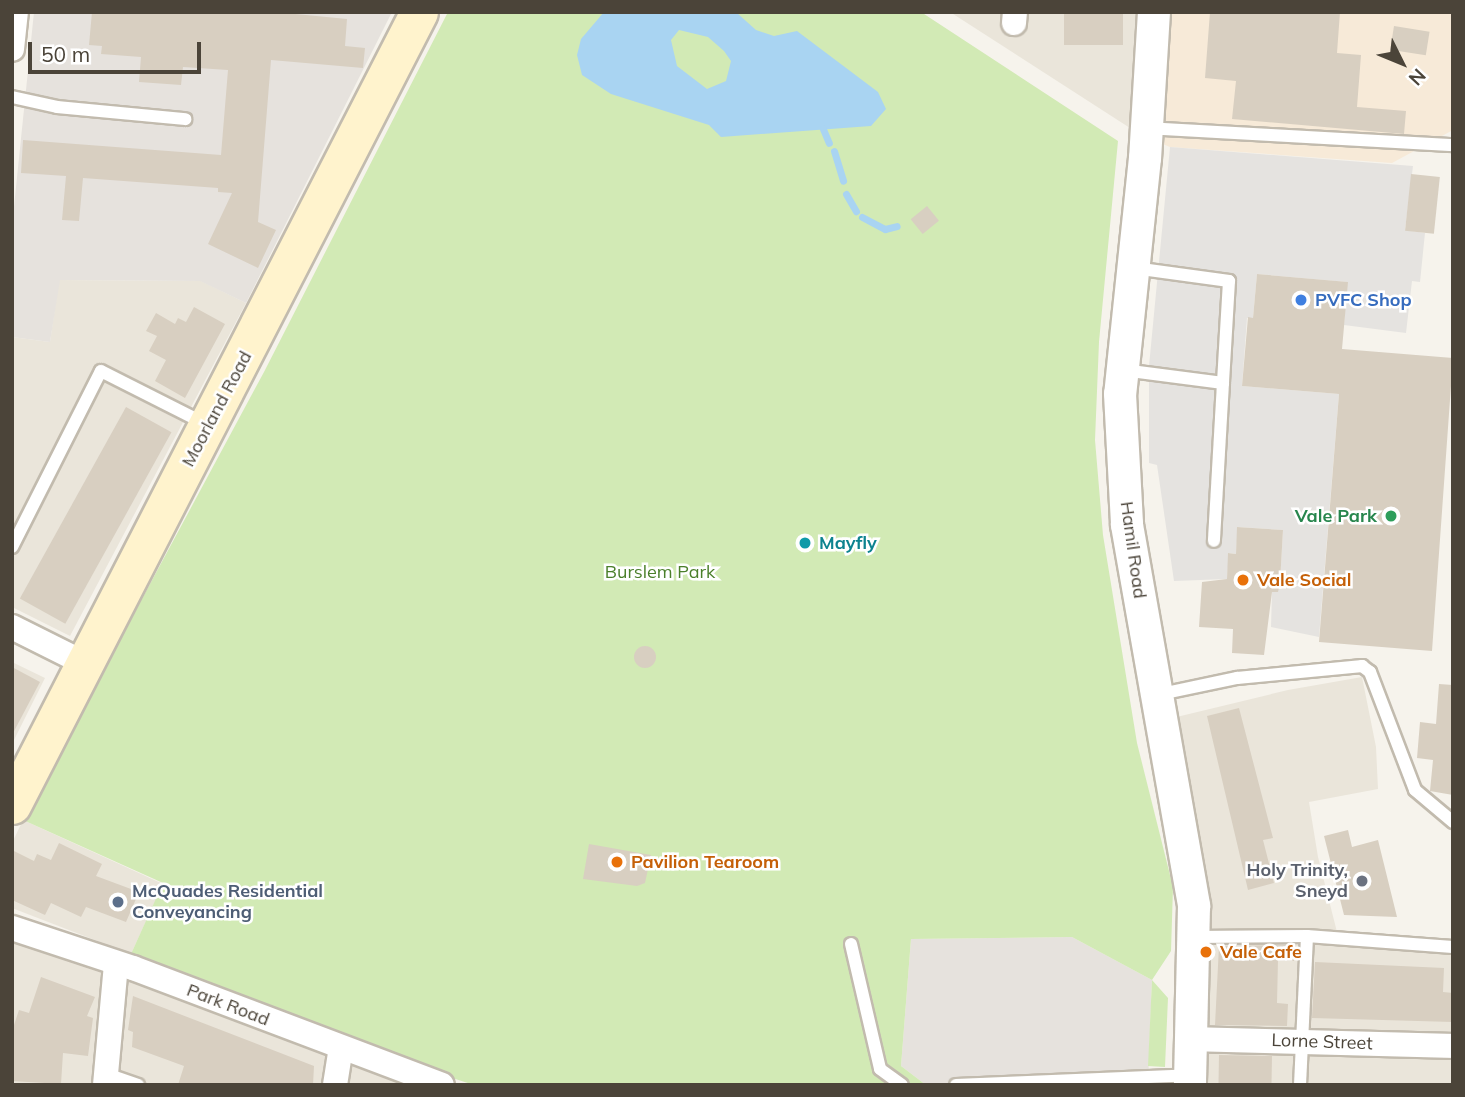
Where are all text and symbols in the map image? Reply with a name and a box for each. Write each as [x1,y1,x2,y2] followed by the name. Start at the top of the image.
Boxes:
[32,28,205,72] scale bar
[1367,28,1437,98] north arrow
[41,41,90,67] text: 50 m
[1404,64,1431,91] text: N
[1315,289,1412,311] place label: PVFC Shop
[1293,292,1309,308] marker: PVFC Shop
[177,348,257,470] street label: Moorland Road
[1116,500,1150,600] street label: Hamil Road
[1295,505,1377,527] place label: Vale Park
[1383,508,1399,524] marker: Vale Park
[819,532,877,554] place label: Mayfly
[797,535,813,551] marker: Mayfly
[605,561,715,583] park label: Burslem Park
[1257,569,1351,591] place label: Vale Social
[1235,572,1251,588] marker: Vale Social
[631,851,779,873] place label: Pavilion Tearoom
[609,854,625,870] marker: Pavilion Tearoom
[1247,860,1348,903] place label: Holy Trinity, Sneyd
[1354,873,1370,889] marker: Holy Trinity, Sneyd
[132,881,323,924] place label: McQuades Residential Conveyancing
[110,894,126,910] marker: McQuades Residential Conveyancing
[1220,941,1302,963] place label: Vale Cafe
[1198,944,1214,960] marker: Vale Cafe
[184,979,272,1031] street label: Park Road
[1271,1029,1373,1055] street label: Lorne Street

